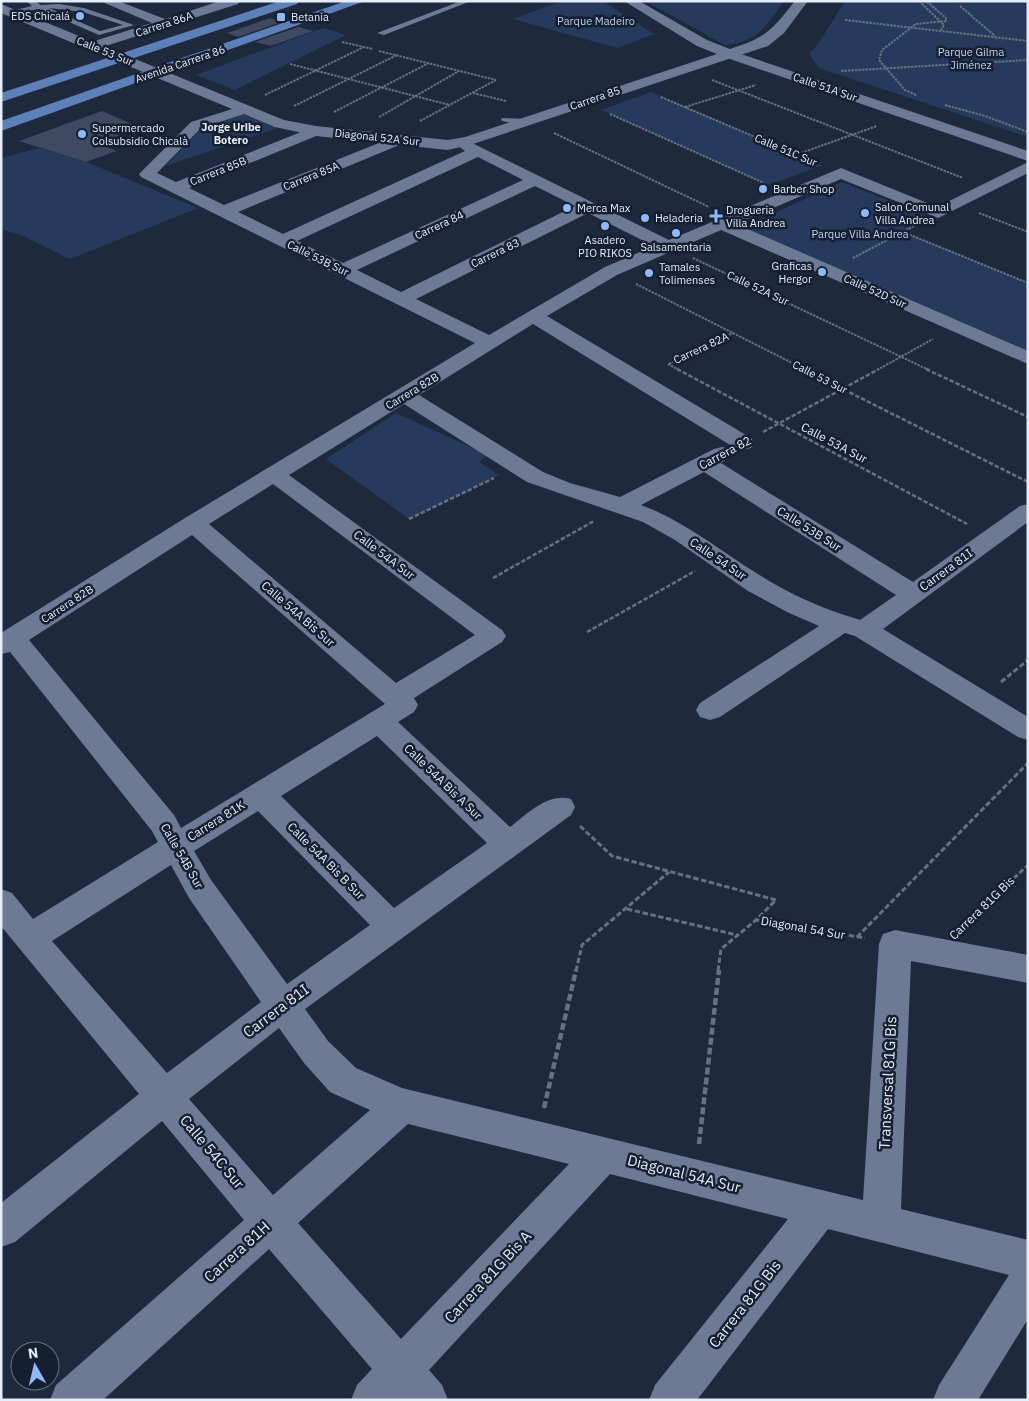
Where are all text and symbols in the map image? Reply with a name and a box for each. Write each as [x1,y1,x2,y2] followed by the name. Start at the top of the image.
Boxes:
[134,8,194,40] street label: Carrera 86A
[11,9,70,23] place label: EDS Chicalá
[74,10,86,22] marker: EDS Chicalá
[291,10,329,24] place label: Betania
[275,11,287,23] marker: Betania
[557,14,635,28] park label: Parque Madeiro
[75,33,135,69] street label: Calle 53 Sur
[133,42,227,86] street label: Avenida Carrera 86
[938,45,1004,72] park label: Parque Gilma Jiménez
[791,70,859,104] street label: Calle 51A Sur
[568,83,622,113] street label: Carrera 85
[201,120,261,147] district label: Jorge Uribe Botero
[92,121,188,148] place label: Supermercado Colsubsidio Chicalà
[334,126,420,148] street label: Diagonal 52A Sur
[76,128,88,140] marker: Supermercado Colsubsidio Chicalà
[753,131,819,169] street label: Calle 51C Sur
[188,153,248,189] street label: Carrera 85B
[281,158,341,194] street label: Carrera 85A
[773,182,834,196] place label: Barber Shop
[757,183,769,195] marker: Barber Shop
[875,200,949,227] place label: Salon Comunal Villa Andrea
[577,201,631,215] place label: Merca Max
[561,202,573,214] marker: Merca Max
[726,203,786,230] place label: Drogueria Villa Andrea
[412,207,466,242] street label: Carrera 84
[859,207,871,219] marker: Salon Comunal Villa Andrea
[710,210,722,222] marker: Drogueria Villa Andrea
[655,211,703,225] place label: Heladeria
[639,212,651,224] marker: Heladeria
[599,220,611,232] marker: Asadero PIO RIKOS
[670,227,682,239] marker: Salsamentaria
[811,227,909,241] park label: Parque Villa Andrea
[578,233,632,260] place label: Asadero PIO RIKOS
[468,235,522,271] street label: Carrera 83
[285,237,351,279] street label: Calle 53B Sur
[641,240,712,254] place label: Salsamentaria
[771,259,812,286] place label: Graficas Hergor
[659,260,715,287] place label: Tamales Tolimenses
[816,266,828,278] marker: Graficas Hergor
[643,267,655,279] marker: Tamales Tolimenses
[725,268,791,308] street label: Calle 52A Sur
[841,271,909,311] street label: Calle 52D Sur
[671,329,731,367] street label: Carrera 82A
[790,357,850,397] street label: Calle 53 Sur
[383,370,441,412] street label: Carrera 82B
[799,419,870,467] street label: Calle 53A Sur
[696,433,754,473] street label: Carrera 82
[774,503,845,555] street label: Calle 53B Sur
[351,527,418,583] street label: Calle 54A Sur
[687,534,750,583] street label: Calle 54 Sur
[916,545,975,594] street label: Carrera 81I
[259,578,339,650] street label: Calle 54A Bis Sur
[38,582,96,626] street label: Carrera 82B
[401,741,486,823] street label: Calle 54A Bis A Sur
[184,797,248,844] street label: Carrera 81K
[285,819,369,903] street label: Calle 54A Bis B Sur
[158,820,207,892] street label: Calle 54B Sur
[946,873,1018,943] street label: Carrera 81G Bis
[760,913,847,942] street label: Diagonal 54 Sur
[239,980,312,1042] street label: Carrera 81I
[875,1016,900,1150] street label: Transversal 81G Bis
[176,1111,249,1193] street label: Calle 54C Sur
[625,1150,743,1197] street label: Diagonal 54A Sur
[200,1217,274,1286] street label: Carrera 81H
[440,1226,536,1327] street label: Carrera 81G Bis A
[704,1256,785,1351] street label: Carrera 81G Bis
[10,1341,60,1391] north arrow
[27,1344,39,1363] text: N

